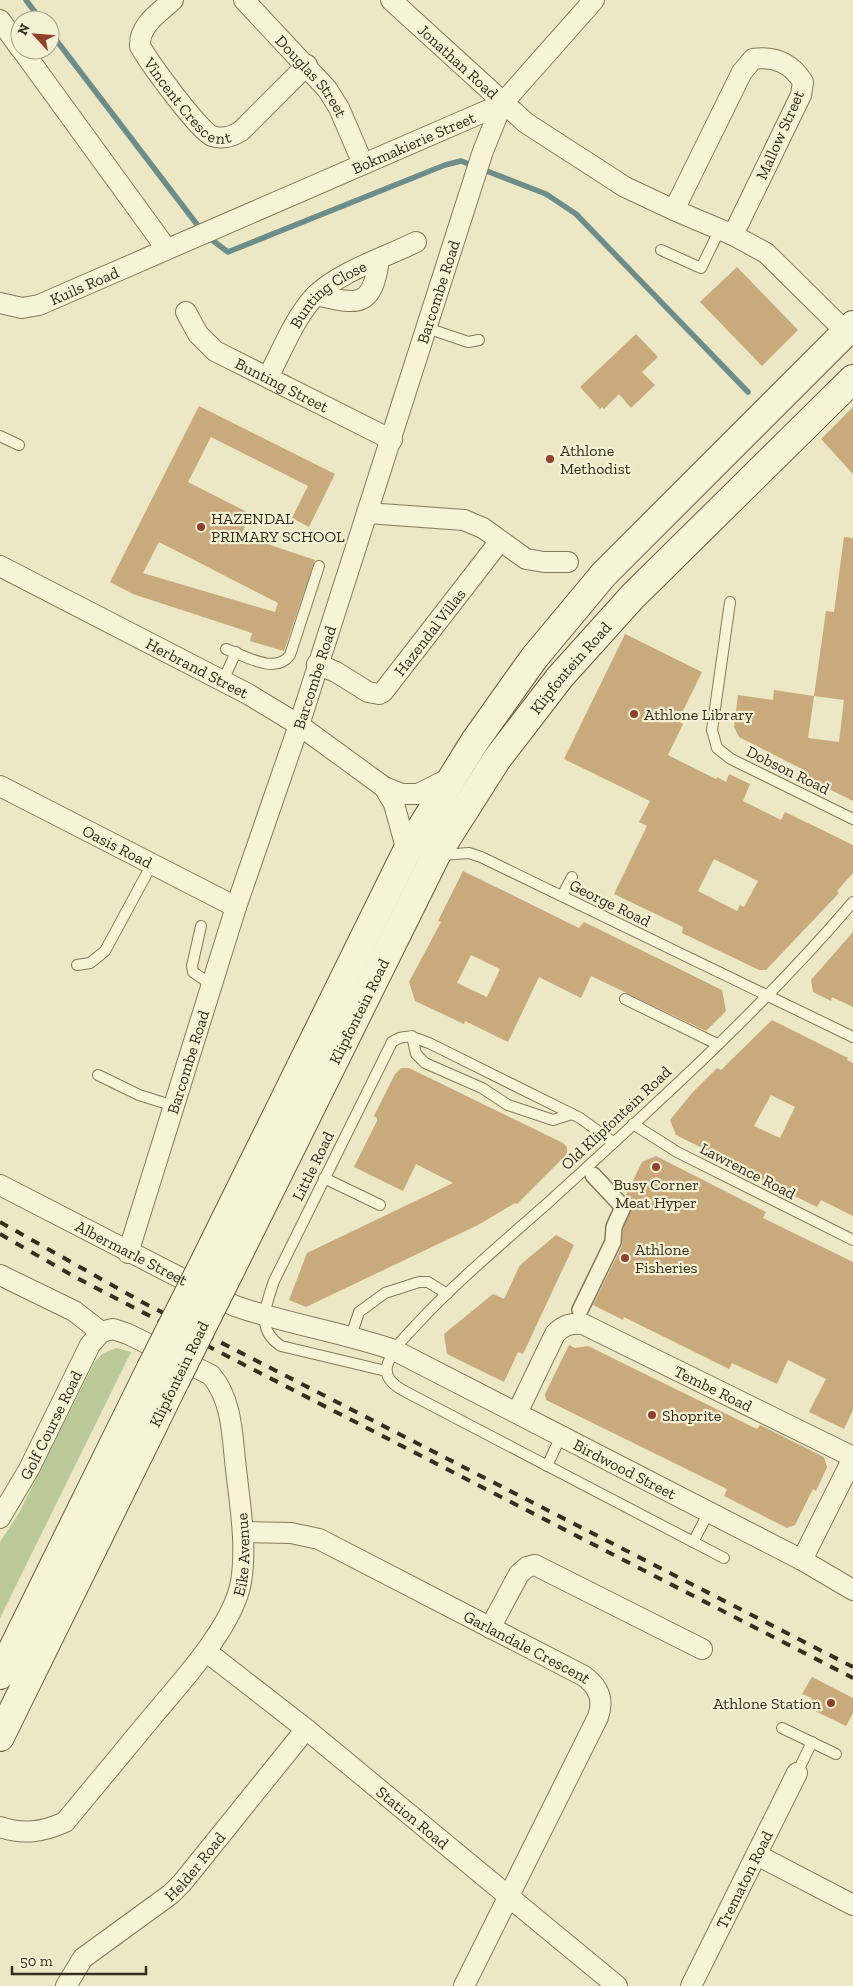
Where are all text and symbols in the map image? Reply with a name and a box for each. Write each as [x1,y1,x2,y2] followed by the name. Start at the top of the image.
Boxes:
[10,10,60,60] north arrow
[414,20,502,103] street label: Jonathan Road
[14,21,34,38] text: N
[272,31,351,120] street label: Douglas Street
[140,53,233,147] street label: Vincent Crescent
[752,87,808,183] street label: Mallow Street
[349,107,478,178] street label: Bokmakierie Street
[412,237,463,346] street label: Barcombe Road
[285,256,369,331] street label: Bunting Close
[47,262,122,309] street label: Kuils Road
[232,353,332,416] street label: Bunting Street
[560,441,631,478] place label: Athlone Methodist
[544,453,556,465] marker: Athlone Methodist
[211,509,345,546] place label: HAZENDAL PRIMARY SCHOOL
[195,521,207,533] marker: HAZENDAL PRIMARY SCHOOL
[390,584,469,679] street label: Hazendal Villas
[526,617,615,718] street label: Klipfontein Road
[289,623,340,732] street label: Barcombe Road
[143,634,252,702] street label: Herbrand Street
[644,705,754,724] place label: Athlone Library
[628,708,640,720] marker: Athlone Library
[743,742,833,798] street label: Dobson Road
[79,820,156,872] street label: Oasis Road
[566,875,654,931] street label: George Road
[325,955,393,1067] street label: Klipfontein Road
[162,1008,213,1116] street label: Barcombe Road
[557,1062,675,1174] street label: Old Klipfontein Road
[288,1128,338,1204] street label: Little Road
[697,1139,799,1203] street label: Lawrence Road
[650,1161,662,1173] marker: Busy Corner Meat Hyper
[613,1175,699,1212] place label: Busy Corner Meat Hyper
[72,1216,191,1289] street label: Albermarle Street
[635,1240,698,1277] place label: Athlone Fisheries
[619,1252,631,1264] marker: Athlone Fisheries
[145,1318,213,1430] street label: Klipfontein Road
[671,1361,756,1415] street label: Tembe Road
[15,1367,86,1483] street label: Golf Course Road
[662,1406,721,1425] place label: Shoprite
[646,1409,658,1421] marker: Shoprite
[570,1435,679,1503] street label: Birdwood Street
[228,1512,253,1599] street label: Eike Avenue
[461,1606,595,1687] street label: Garlandale Crescent
[713,1694,822,1713] place label: Athlone Station
[825,1697,837,1709] marker: Athlone Station
[373,1782,453,1853] street label: Station Road
[712,1827,776,1932] street label: Trematon Road
[160,1828,229,1905] street label: Helder Road
[12,1944,146,1976] scale bar
[20,1952,53,1970] text: 50 m

